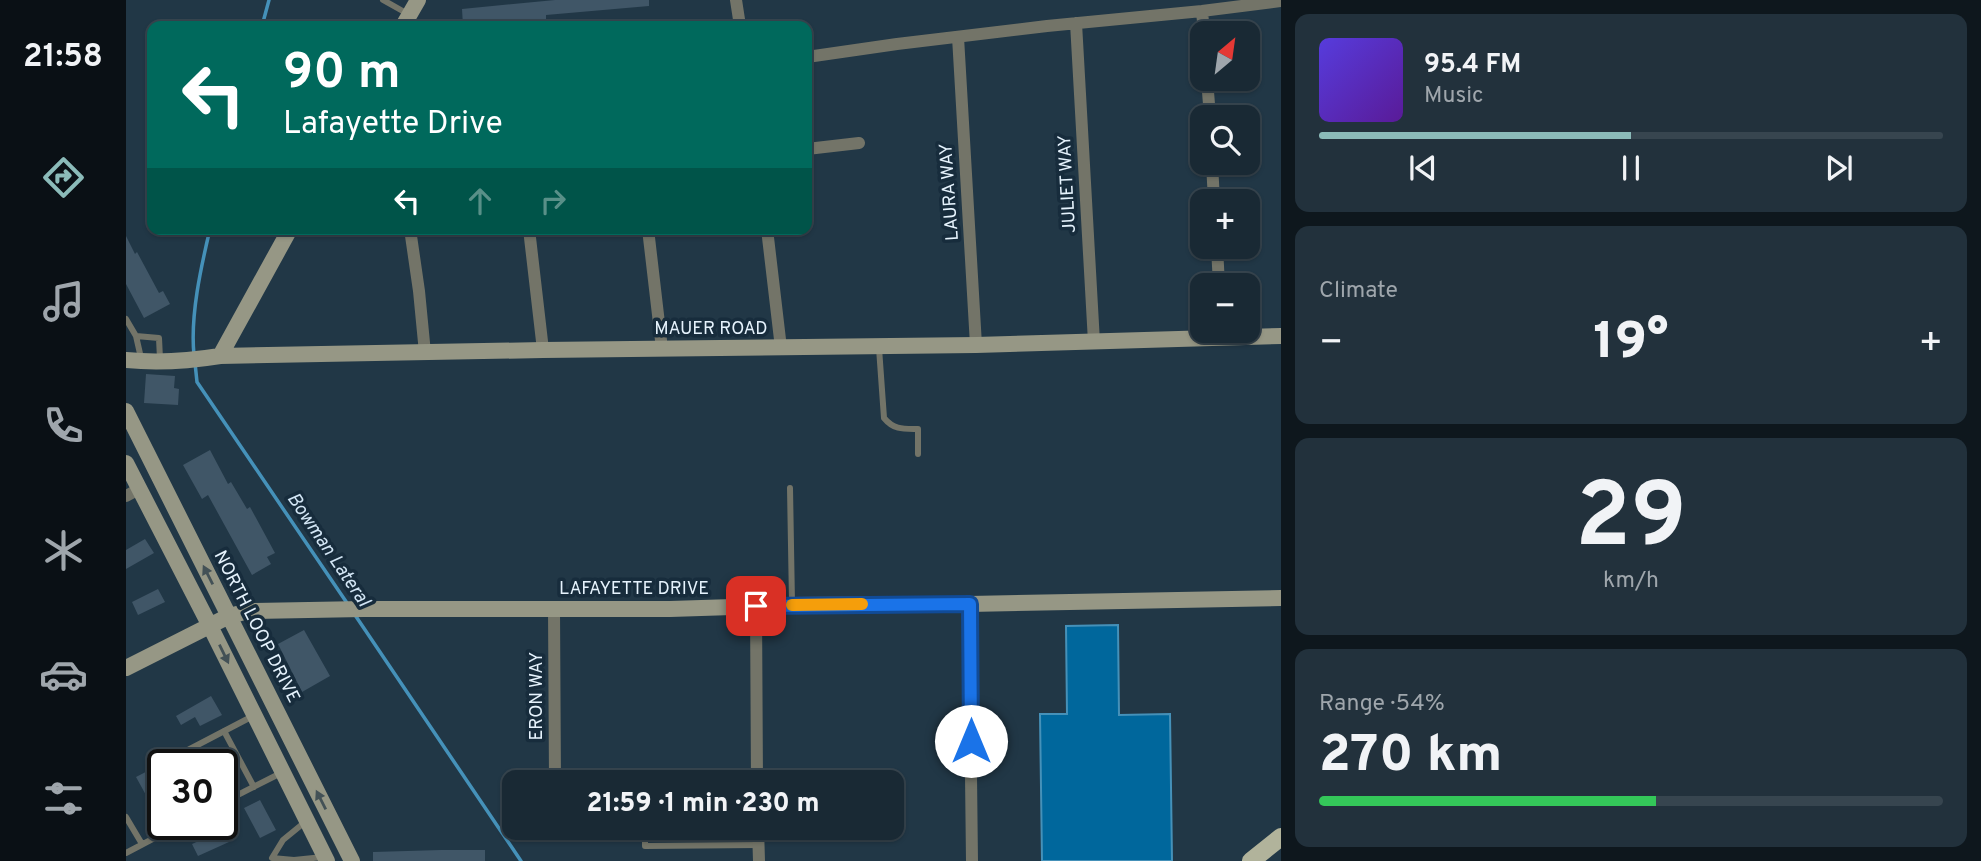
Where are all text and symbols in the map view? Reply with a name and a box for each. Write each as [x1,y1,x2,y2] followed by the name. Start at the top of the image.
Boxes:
[1190,21,1260,91] north arrow
[1190,21,1260,343] map controls
[23,38,103,78] text: 21:58
[283,44,401,106] text: 90 m
[168,49,259,140] icon: left
[1424,49,1521,82] text: 95.4 FM
[1424,82,1484,111] text: Music
[283,105,503,145] text: Lafayette Drive
[1190,105,1260,175] button: search
[1054,134,1082,234] street label: JULIET WAY
[935,142,965,242] street label: LAURA WAY
[1404,149,1442,187] icon: previous
[1612,149,1650,187] icon: pause
[1820,149,1858,187] icon: next
[39,153,88,202] icon: directions
[388,182,426,220] icon: left
[461,182,499,220] icon: ahead
[534,182,572,220] icon: right
[1190,189,1260,259] button: +
[1190,273,1260,343] button: −
[39,277,88,326] icon: music
[1319,277,1398,306] text: Climate
[1593,311,1669,377] text: 19°
[654,318,768,341] street label: MAUER ROAD
[1319,320,1344,369] text: −
[1918,320,1943,369] text: +
[39,401,88,450] icon: phone
[1575,464,1687,579] text: 29
[281,488,376,613] water label: Bowman Lateral
[39,526,88,575] icon: climate
[208,547,304,707] street label: NORTH LOOP DRIVE
[202,565,213,585] one-way arrow
[1603,567,1659,596] text: km/h
[726,576,786,636] pin
[559,578,709,601] street label: LAFAYETTE DRIVE
[737,587,775,625] icon: arrive
[219,644,230,664] one-way arrow
[39,650,88,699] icon: car
[526,652,549,740] street label: ERON WAY
[1319,690,1445,719] text: Range · 54%
[934,704,1008,778] position arrow
[1319,724,1502,790] text: 270 km
[147,749,238,840] speed limit sign: 30
[39,774,88,823] icon: filters
[587,788,819,821] text: 21:59 · 1 min · 230 m
[316,790,327,810] one-way arrow

